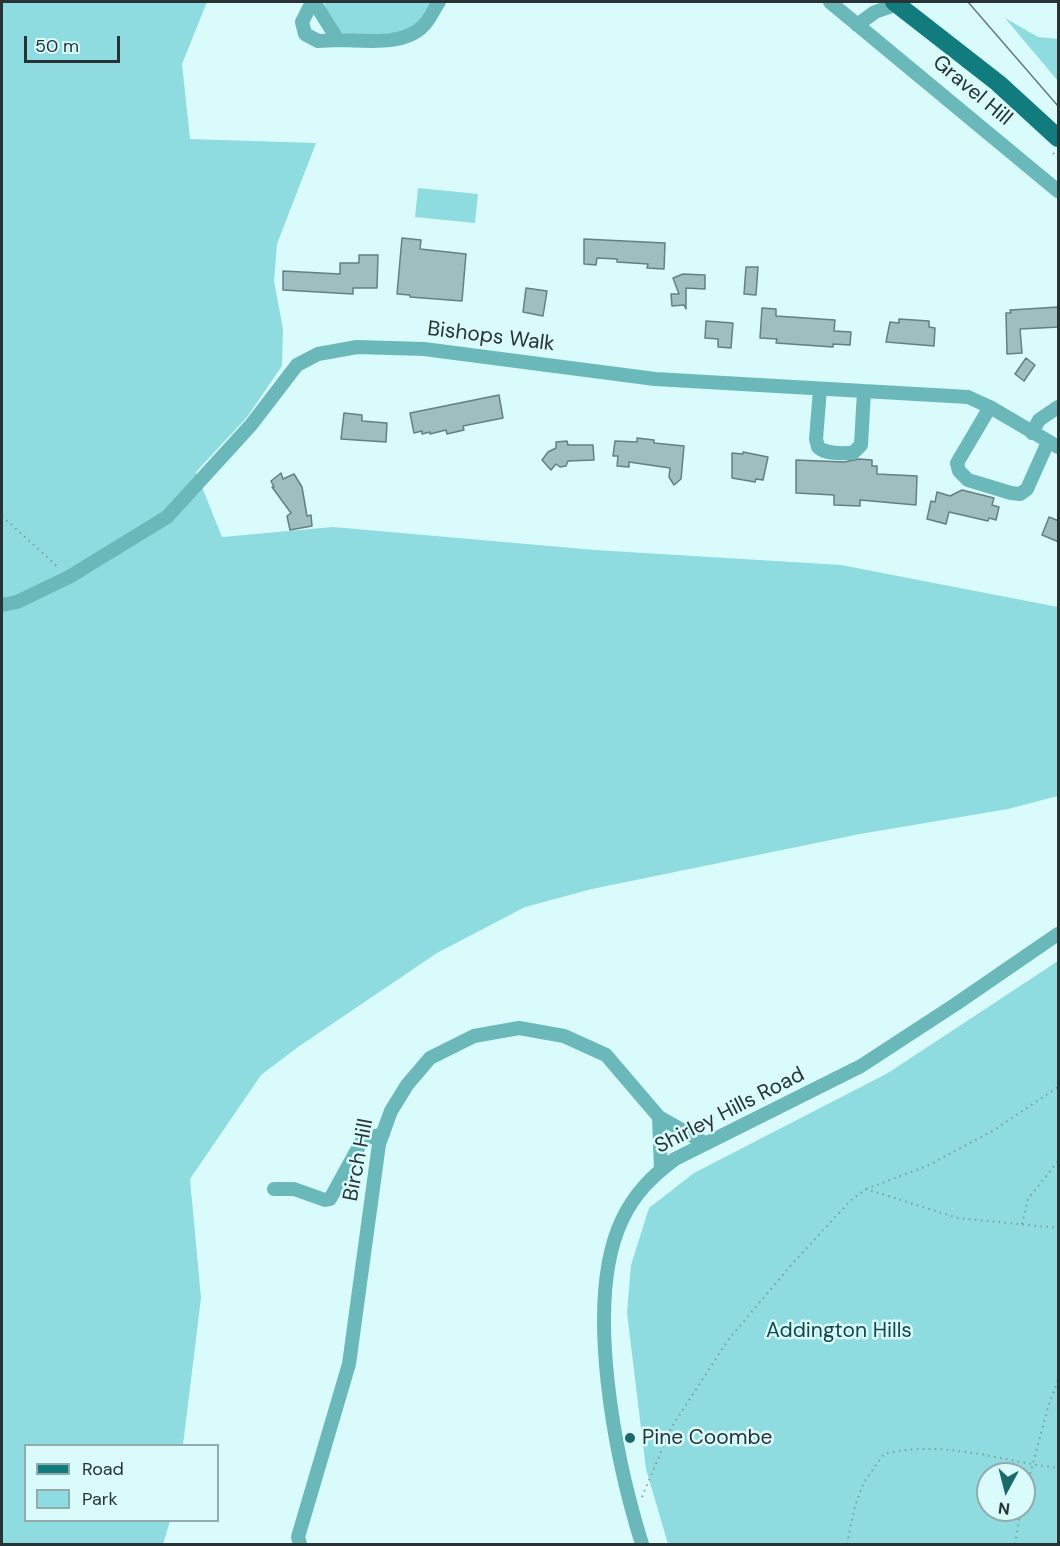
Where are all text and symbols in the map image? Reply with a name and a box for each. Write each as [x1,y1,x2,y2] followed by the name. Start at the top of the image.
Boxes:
[27,24,123,62] scale bar
[35,34,79,58] text: 50 m
[927,50,1017,132] street label: Gravel Hill
[426,317,556,357] street label: Bishops Walk
[651,1062,809,1160] street label: Shirley Hills Road
[339,1117,379,1203] street label: Birch Hill
[766,1318,912,1344] park label: Addington Hills
[642,1425,773,1451] place label: Pine Coombe
[623,1431,637,1445] marker: Pine Coombe
[24,1444,219,1522] legend
[82,1457,124,1481] text: Road
[976,1462,1036,1522] north arrow
[82,1487,118,1511] text: Park
[997,1497,1011,1520] text: N

